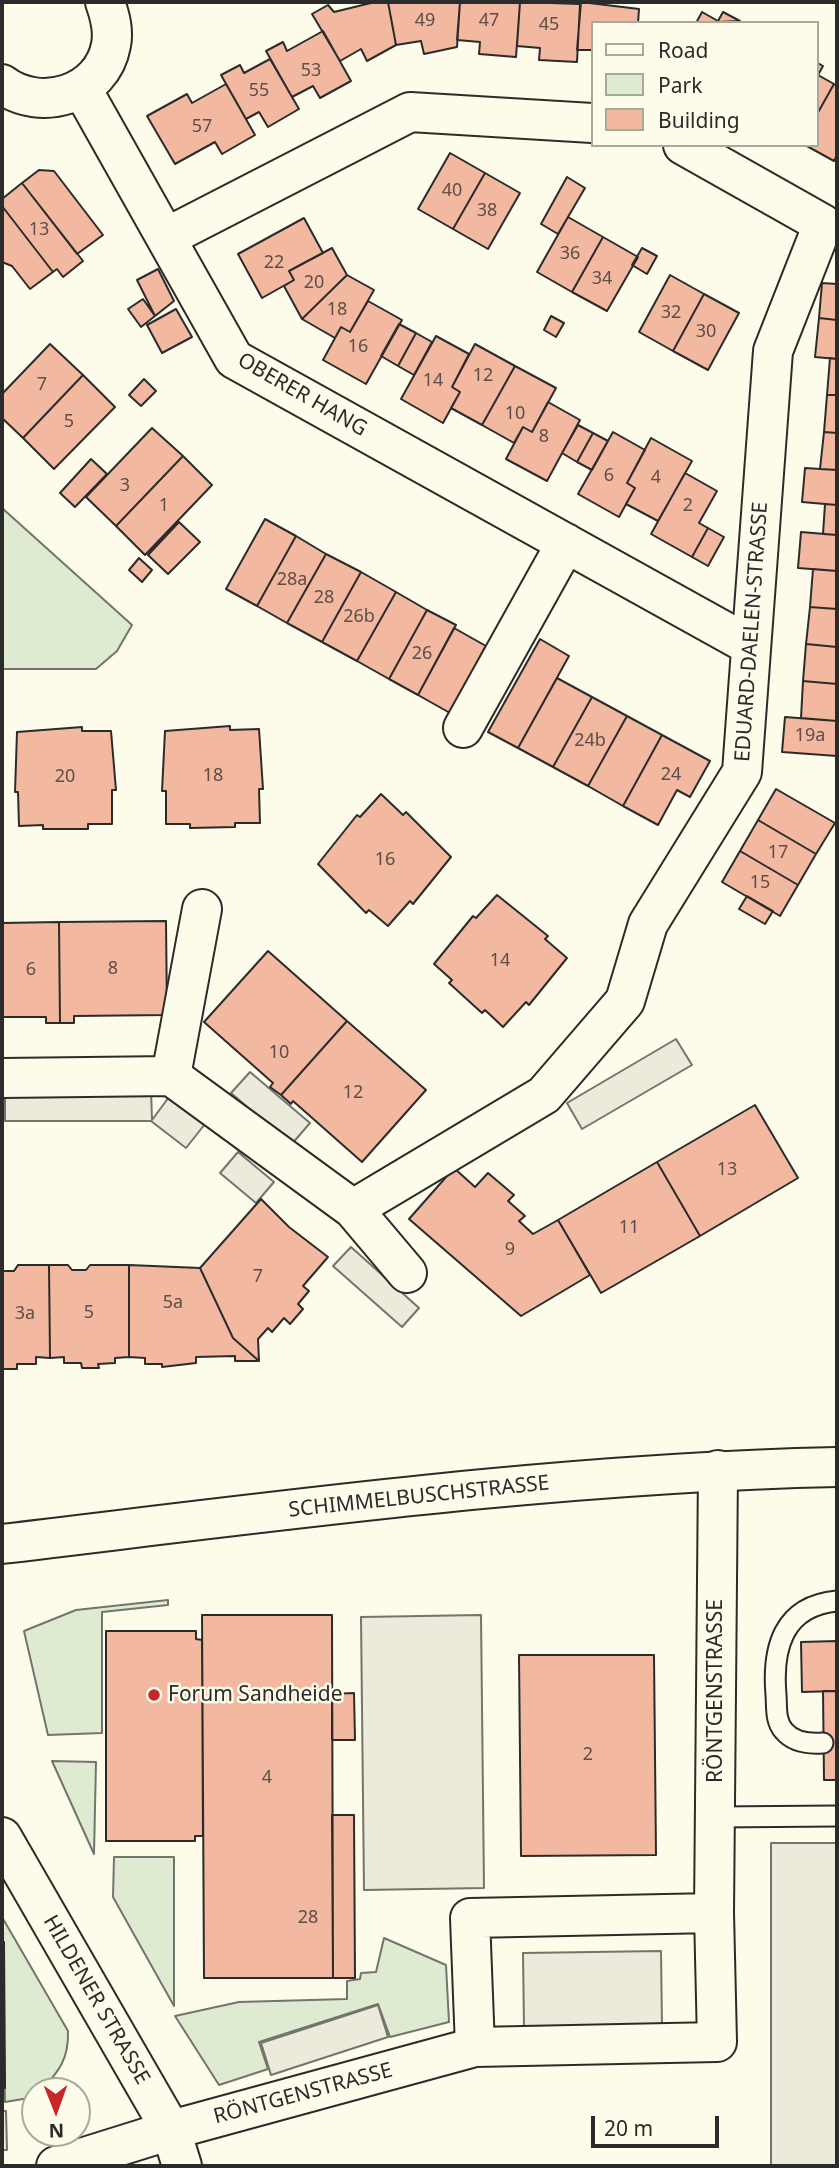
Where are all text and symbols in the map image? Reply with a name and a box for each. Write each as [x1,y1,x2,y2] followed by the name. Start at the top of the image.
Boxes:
[415,10,435,32] house number: 49
[479,10,499,32] house number: 47
[539,14,559,36] house number: 45
[590,21,818,147] legend
[658,36,708,64] text: Road
[301,60,321,82] house number: 53
[658,71,702,99] text: Park
[249,80,269,102] house number: 55
[658,106,740,134] text: Building
[192,116,212,138] house number: 57
[442,180,462,202] house number: 40
[477,200,497,222] house number: 38
[29,219,49,241] house number: 13
[560,243,580,265] house number: 36
[264,252,284,274] house number: 22
[592,268,612,290] house number: 34
[304,272,324,294] house number: 20
[327,299,347,321] house number: 18
[661,302,681,324] house number: 32
[696,321,716,343] house number: 30
[348,336,368,358] house number: 16
[233,348,371,442] street label: OBERER HANG
[473,365,493,387] house number: 12
[423,370,443,392] house number: 14
[37,374,47,396] house number: 7
[505,403,525,425] house number: 10
[64,411,74,433] house number: 5
[539,426,549,448] house number: 8
[604,465,614,487] house number: 6
[651,467,661,489] house number: 4
[120,475,130,497] house number: 3
[159,495,169,517] house number: 1
[683,495,693,517] house number: 2
[730,501,774,763] street label: EDUARD-DAELEN-STRASSE
[277,569,307,591] house number: 28a
[314,587,334,609] house number: 28
[343,606,375,628] house number: 26b
[412,643,432,665] house number: 26
[795,725,825,747] house number: 19a
[574,730,606,752] house number: 24b
[661,764,681,786] house number: 24
[203,765,223,787] house number: 18
[55,766,75,788] house number: 20
[768,842,788,864] house number: 17
[375,849,395,871] house number: 16
[750,872,770,894] house number: 15
[490,950,510,972] house number: 14
[108,958,118,980] house number: 8
[26,959,36,981] house number: 6
[269,1042,289,1064] house number: 10
[343,1082,363,1104] house number: 12
[717,1159,737,1181] house number: 13
[619,1217,639,1239] house number: 11
[505,1239,515,1261] house number: 9
[253,1266,263,1288] house number: 7
[163,1292,183,1314] house number: 5a
[84,1302,94,1324] house number: 5
[15,1303,35,1325] house number: 3a
[287,1471,551,1523] street label: SCHIMMELBUSCHSTRASSE
[703,1599,729,1783] street label: RÖNTGENSTRASSE
[168,1682,343,1708] place label: Forum Sandheide
[146,1687,162,1703] marker: Forum Sandheide
[583,1744,593,1766] house number: 2
[262,1767,272,1789] house number: 4
[298,1907,318,1929] house number: 28
[37,1911,155,2089] street label: HILDENER STRASSE
[211,2058,395,2130] street label: RÖNTGENSTRASSE
[21,2077,91,2147] north arrow
[594,2102,722,2146] scale bar
[604,2114,653,2142] text: 20 m
[48,2118,64,2144] text: N

